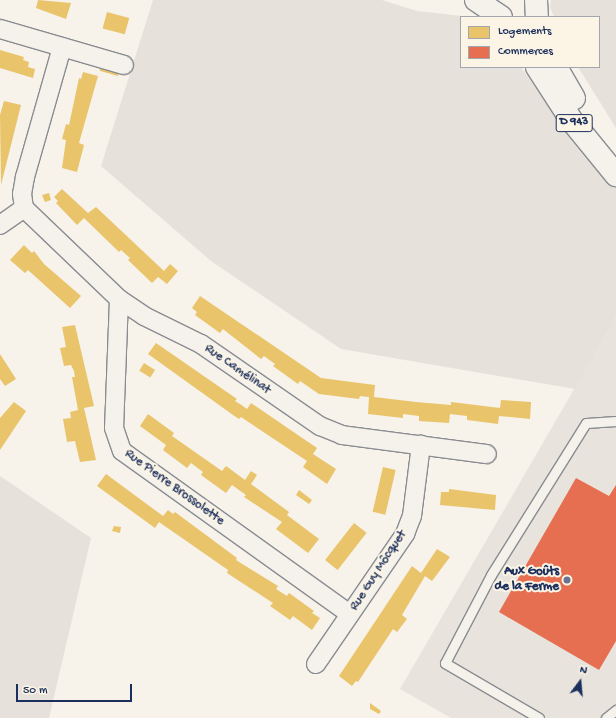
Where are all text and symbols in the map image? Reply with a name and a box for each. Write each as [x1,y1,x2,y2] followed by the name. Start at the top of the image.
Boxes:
[460,16,600,68] legend
[498,25,551,39] text: Logements
[498,45,553,59] text: Commerces
[555,113,593,133] road number: D 943
[201,341,273,399] street label: Rue Camélinat
[121,447,227,529] street label: Rue Pierre Brossolette
[347,528,411,614] street label: Rue Guy Môcquet
[495,565,559,596] place label: Aux Goûts de la Ferme
[562,575,572,585] marker: Aux Goûts de la Ferme
[560,662,600,702] north arrow
[578,664,588,677] text: N
[18,676,134,702] scale bar
[23,684,48,698] text: 50 m

